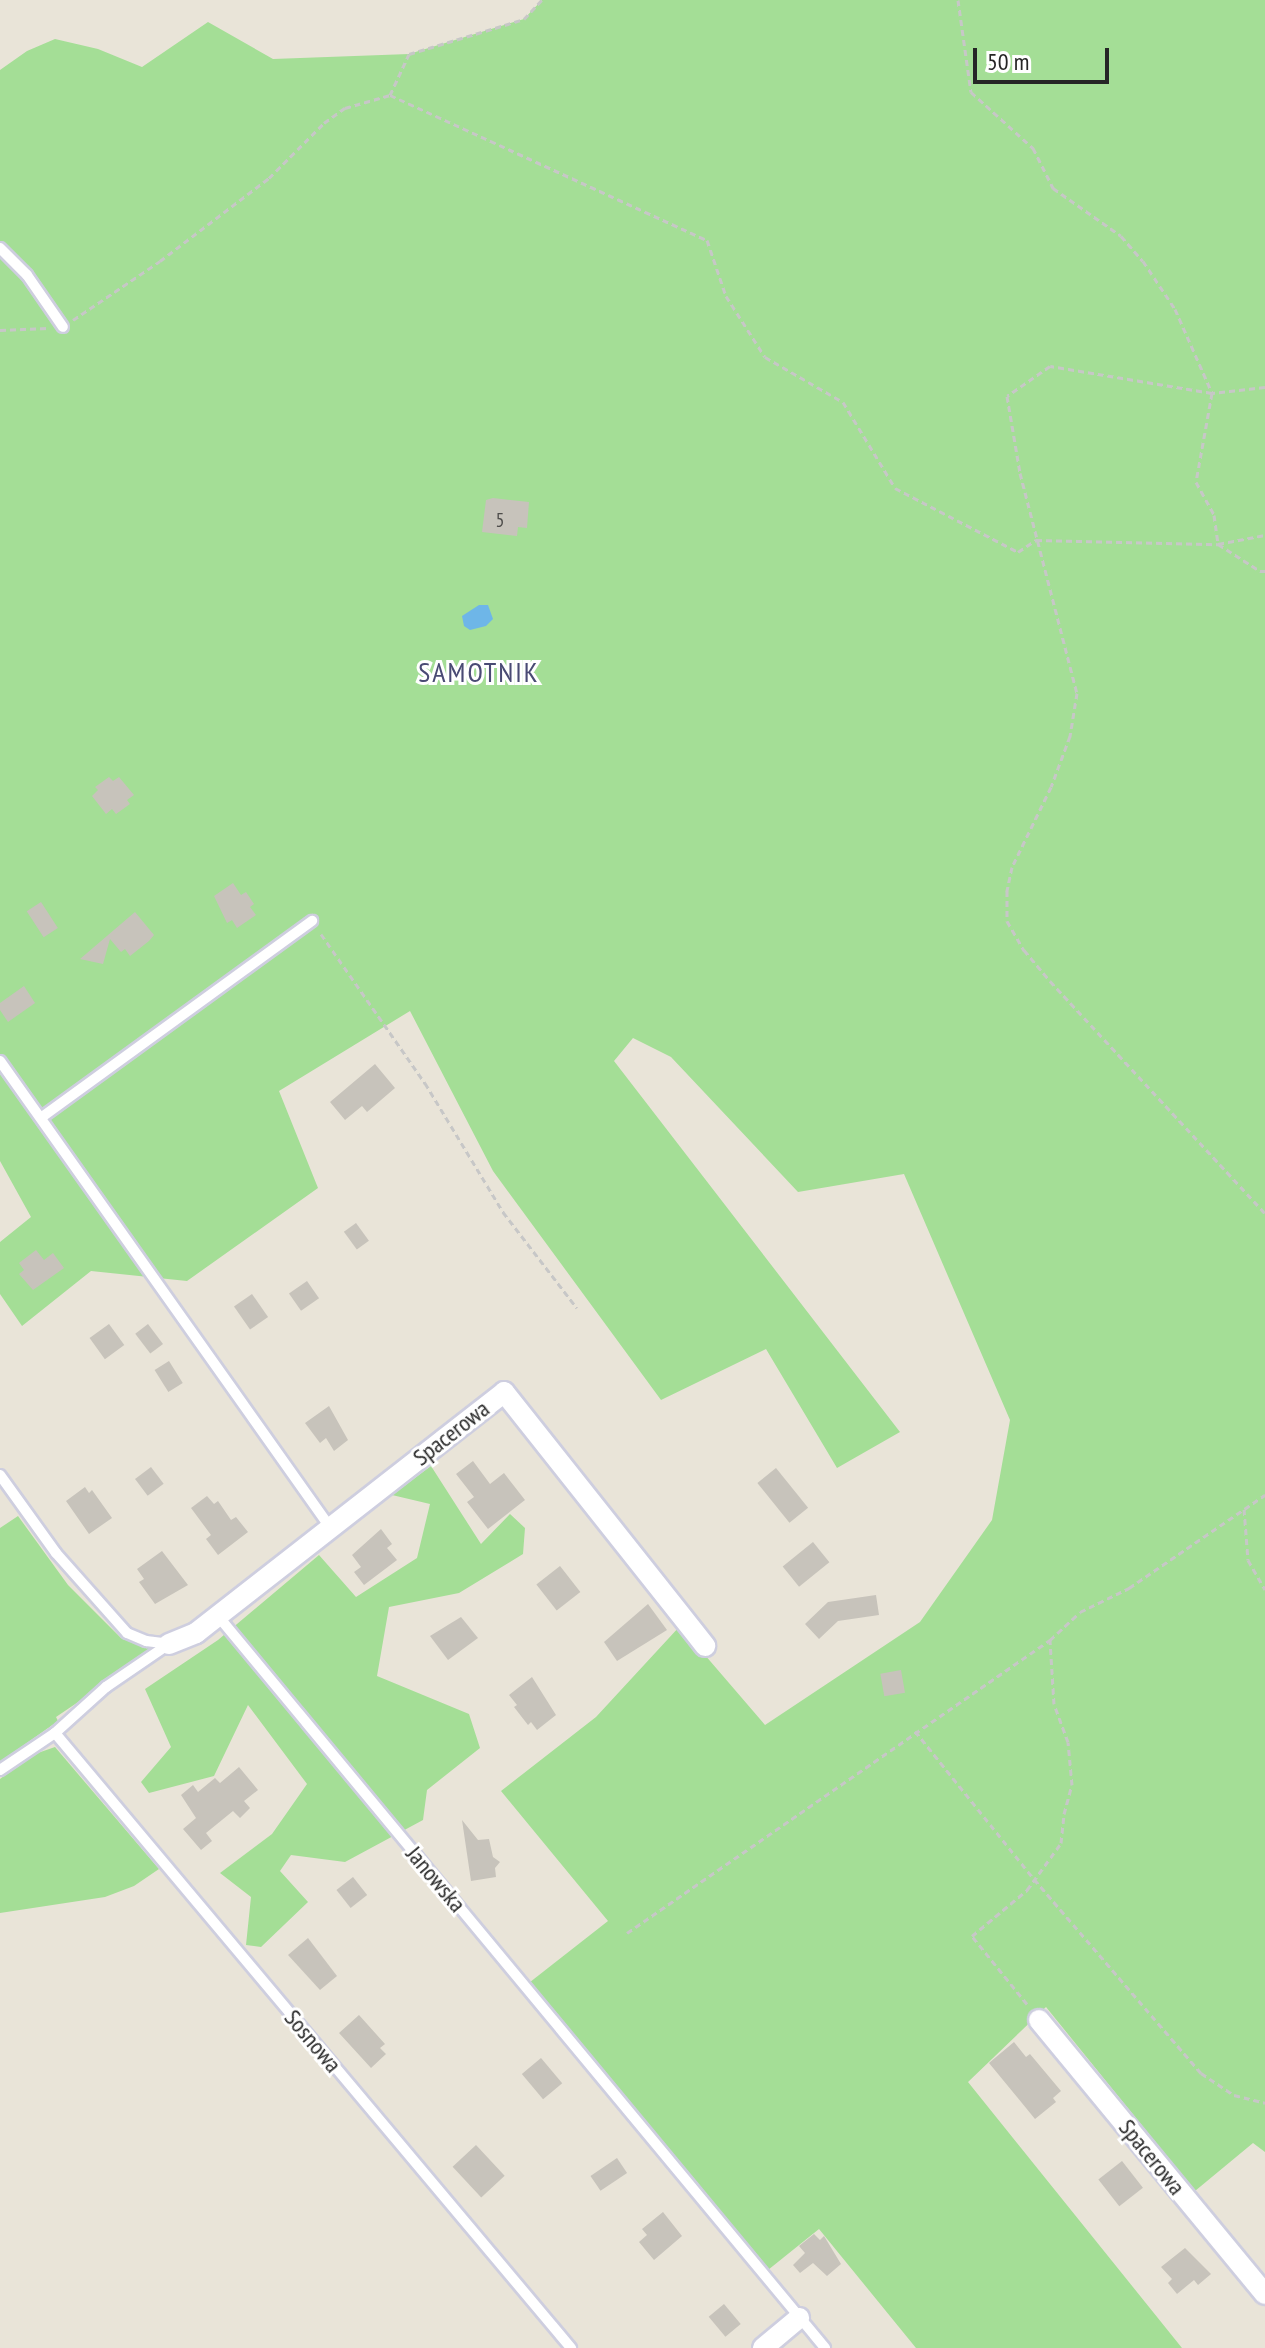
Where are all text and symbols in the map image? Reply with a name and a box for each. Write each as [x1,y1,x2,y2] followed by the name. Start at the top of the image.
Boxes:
[977,32,1113,82] scale bar
[987,46,1029,77] text: 50 m
[496,508,504,532] house number: 5
[418,655,540,689] district label: SAMOTNIK
[407,1394,495,1472] street label: Spacerowa
[400,1840,472,1918] street label: Janowska
[278,2004,348,2078] street label: Sosnowa
[1113,2113,1191,2201] street label: Spacerowa

